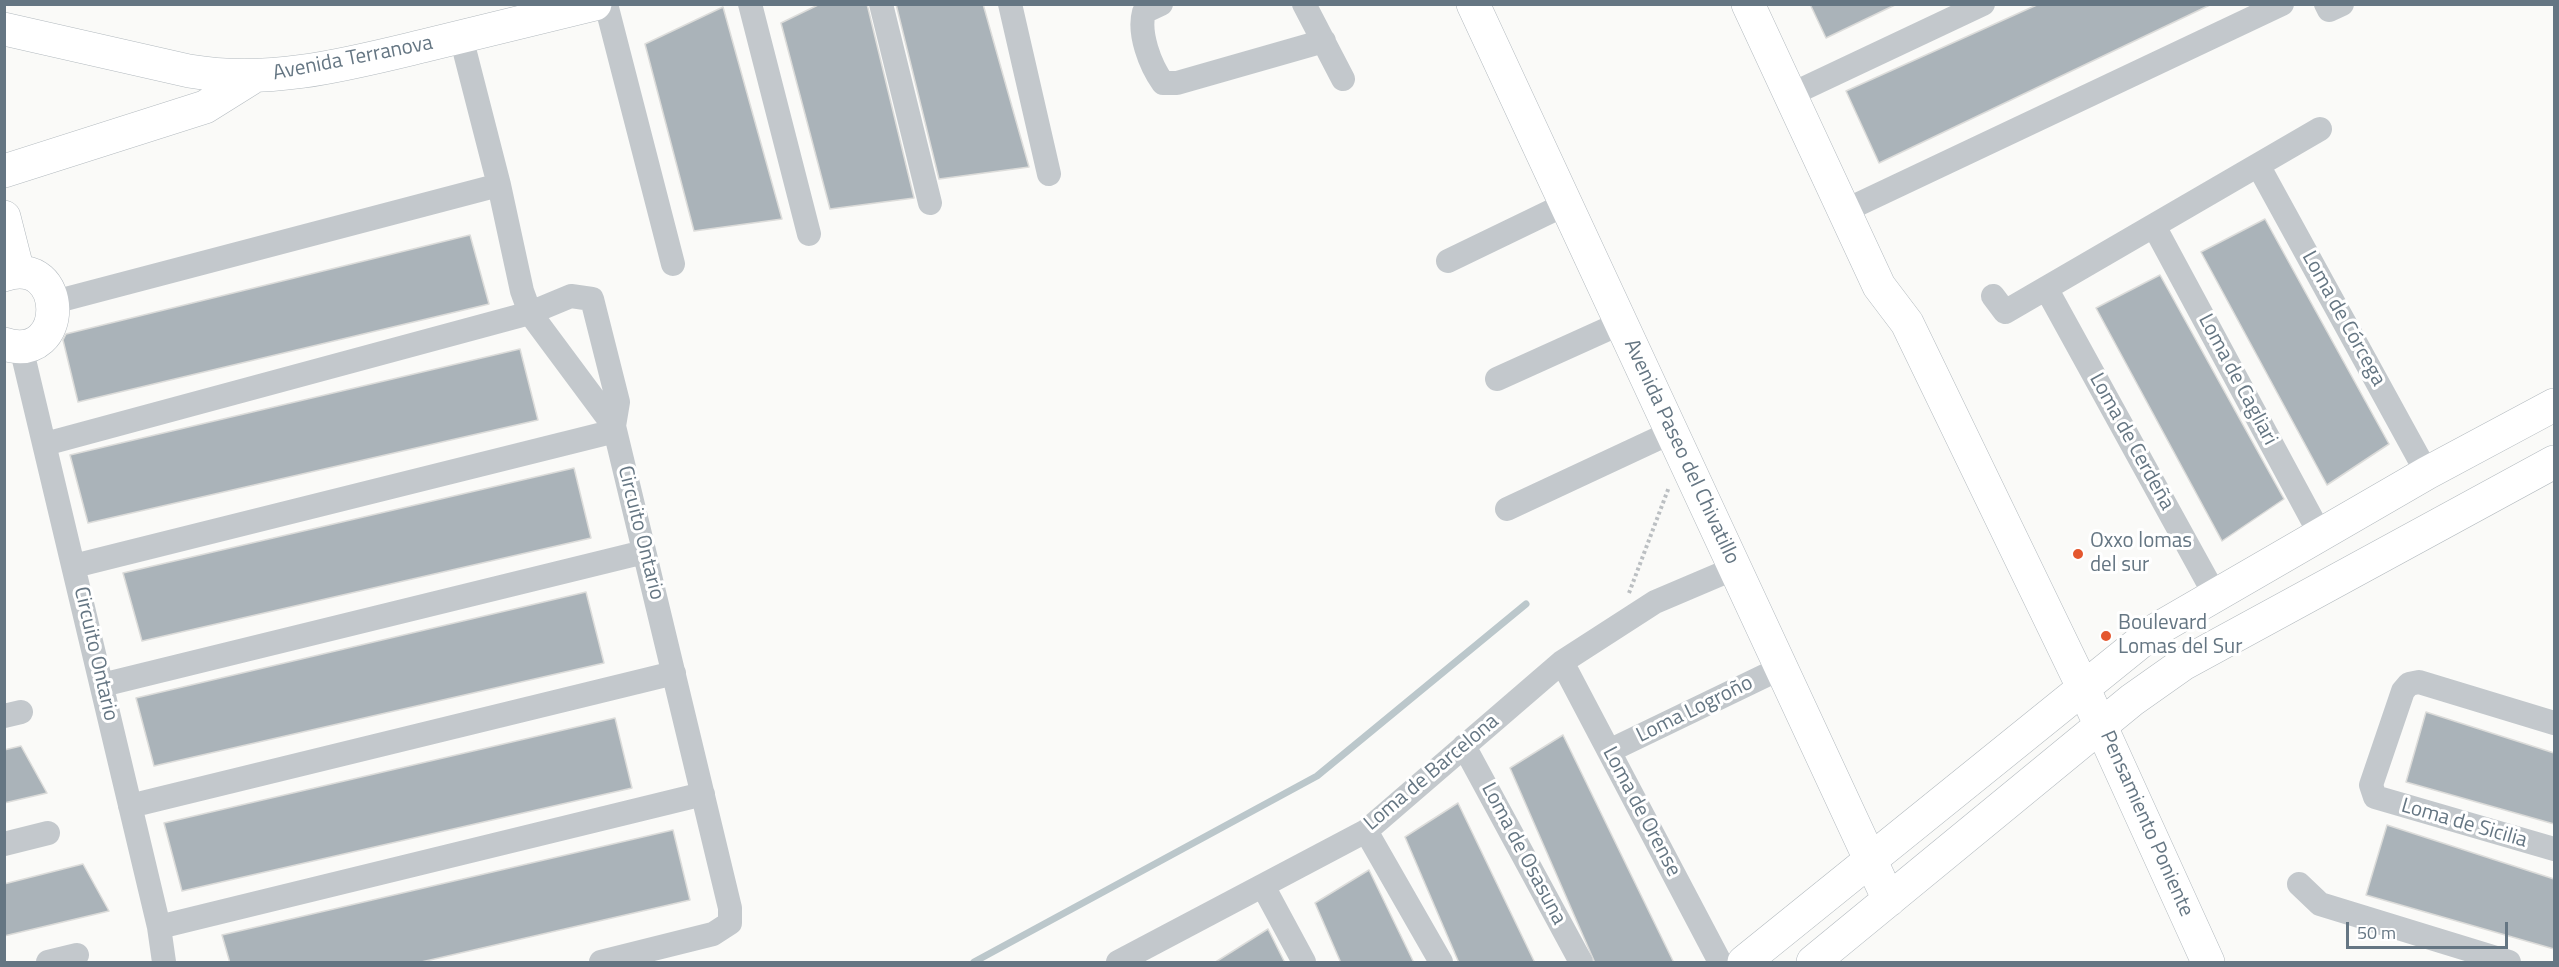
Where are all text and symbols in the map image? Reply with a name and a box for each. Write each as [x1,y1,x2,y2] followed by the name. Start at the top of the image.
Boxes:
[271,31,435,87] street label: Avenida Terranova
[2296,247,2390,391] street label: Loma de Córcega
[2192,310,2282,450] street label: Loma de Cagliari
[1618,335,1744,569] street label: Avenida Paseo del Chivatillo
[2083,369,2179,515] street label: Loma de Cerdeña
[611,463,669,603] street label: Circuito Ontario
[2090,529,2192,579] place label: Oxxo lomas del sur
[2071,547,2085,561] marker: Oxxo lomas del sur
[67,584,123,724] street label: Circuito Ontario
[2118,611,2242,661] place label: Boulevard Lomas del Sur
[2099,629,2113,643] marker: Boulevard Lomas del Sur
[1633,671,1757,749] street label: Loma Logroño
[1360,709,1504,837] street label: Loma de Barcelona
[2094,727,2198,921] street label: Pensamiento Poniente
[1596,743,1686,881] street label: Loma de Orense
[1475,779,1571,929] street label: Loma de Osasuna
[2398,794,2530,854] street label: Loma de Sicilia
[2349,910,2511,948] scale bar
[2357,919,2396,946] text: 50 m

